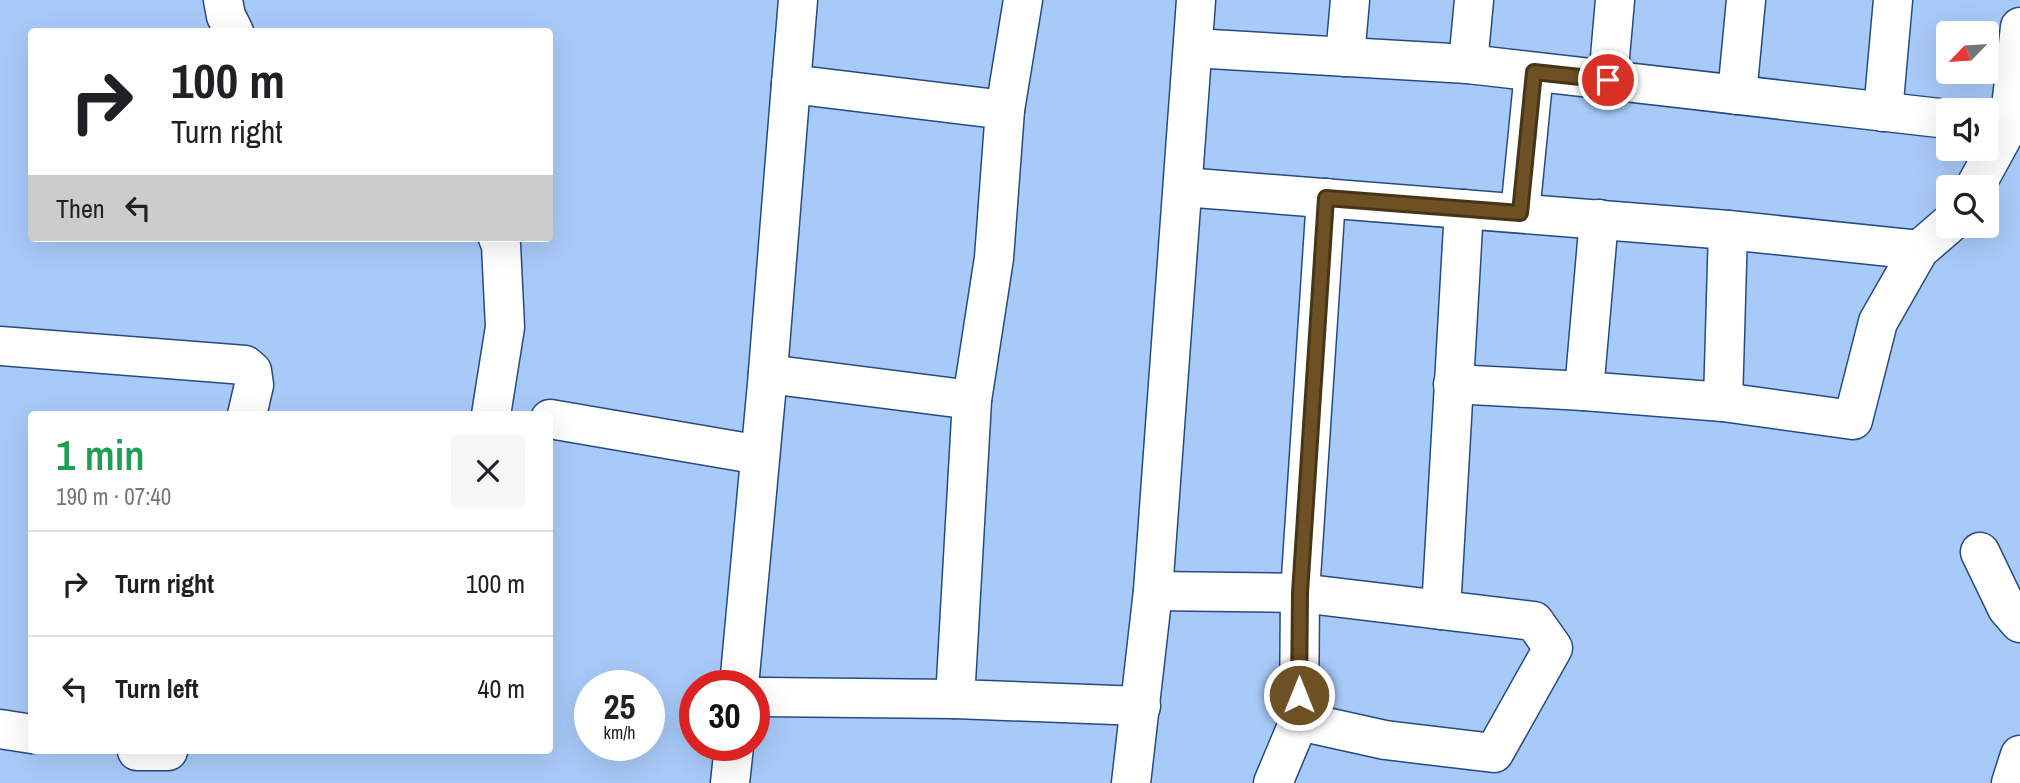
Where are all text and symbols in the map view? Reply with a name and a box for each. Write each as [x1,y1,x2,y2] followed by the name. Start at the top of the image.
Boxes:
[1936,21,1998,84] north arrow
[1936,21,1999,238] map controls
[171,47,285,113] text: 100 m
[1578,50,1638,110] pin
[56,56,147,147] icon: right
[1589,61,1627,99] icon: arrive
[1936,98,1999,161] button: sound
[171,110,283,153] text: Turn right
[1936,175,1999,238] button: search
[119,189,157,227] icon: left
[56,191,105,226] text: Then
[56,427,145,483] text: 1 min
[451,434,525,508] button: close
[56,481,171,512] text: 190 m · 07:40
[56,565,94,603] icon: right
[115,566,214,601] text: Turn right
[466,566,525,601] text: 100 m
[1262,658,1336,732] position arrow
[56,670,94,708] icon: left
[679,670,770,761] speed limit sign: 30
[115,671,199,706] text: Turn left
[478,671,525,706] text: 40 m
[604,683,635,730] text: 25
[604,720,636,745] text: km/h

